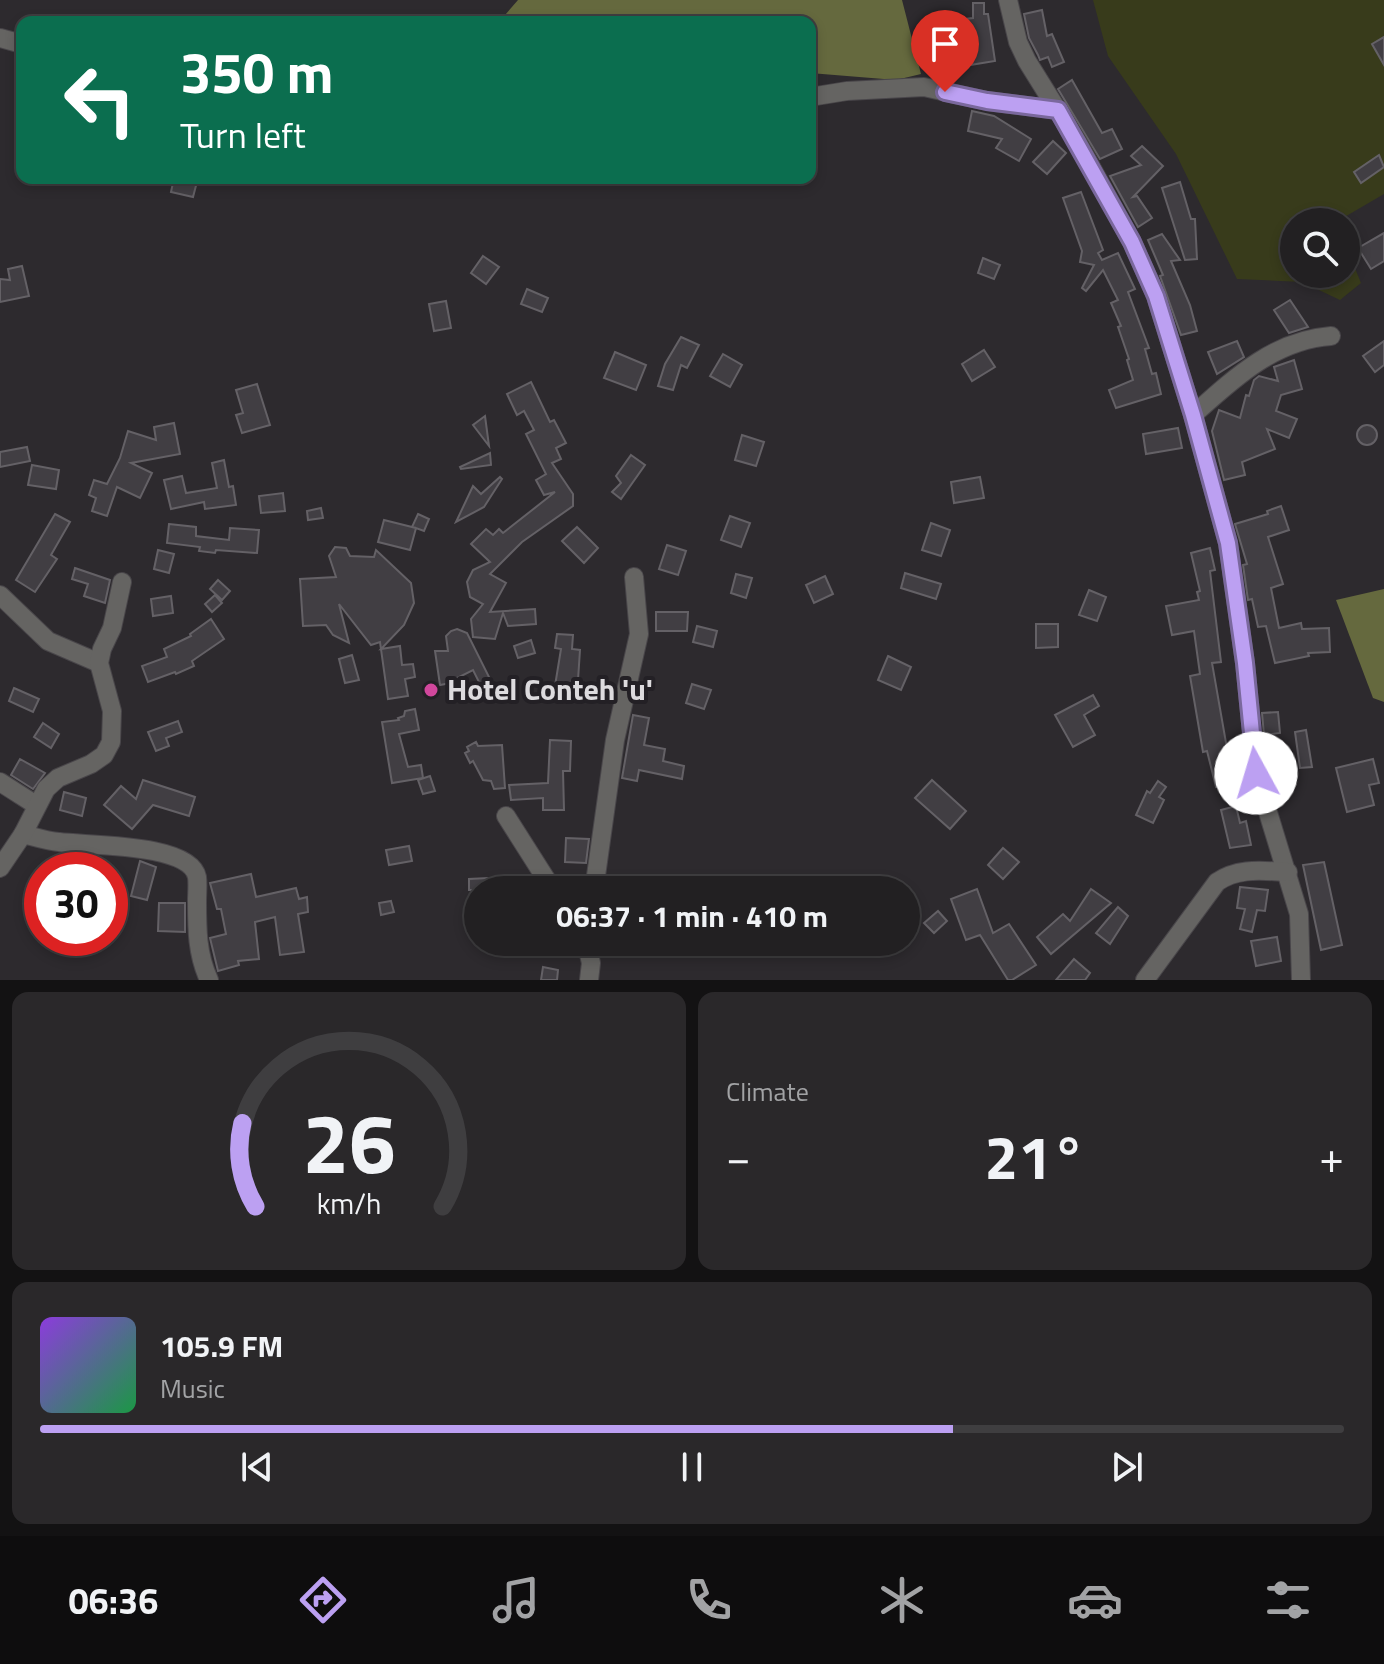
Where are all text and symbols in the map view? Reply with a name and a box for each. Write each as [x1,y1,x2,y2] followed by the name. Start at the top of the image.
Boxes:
[911,10,979,92] pin
[923,22,967,66] icon: arrive
[180,30,333,115] text: 350 m
[48,48,152,152] icon: left
[180,107,306,162] text: Turn left
[1280,208,1360,288] map controls
[1280,208,1360,288] button: search
[447,666,653,712] place label: Hotel Conteh 'u'
[422,681,440,699] marker: Hotel Conteh 'u'
[1214,731,1298,815] position arrow
[24,852,128,956] speed limit sign: 30
[556,893,828,939] text: 06:37 · 1 min · 410 m
[726,1072,809,1111] text: Climate
[302,1079,396,1205] text: 26
[985,1111,1085,1202] text: 21°
[726,1123,751,1190] text: −
[1319,1123,1344,1190] text: +
[317,1182,381,1225] text: km/h
[160,1323,283,1369] text: 105.9 FM
[160,1369,225,1408] text: Music
[235,1445,279,1489] icon: previous
[670,1445,714,1489] icon: pause
[1105,1445,1149,1489] icon: next
[295,1572,351,1628] icon: directions
[488,1572,544,1628] icon: music
[681,1572,737,1628] icon: phone
[874,1572,930,1628] icon: climate
[1067,1572,1123,1628] icon: car
[1260,1572,1316,1628] icon: filters
[68,1573,158,1628] text: 06:36

